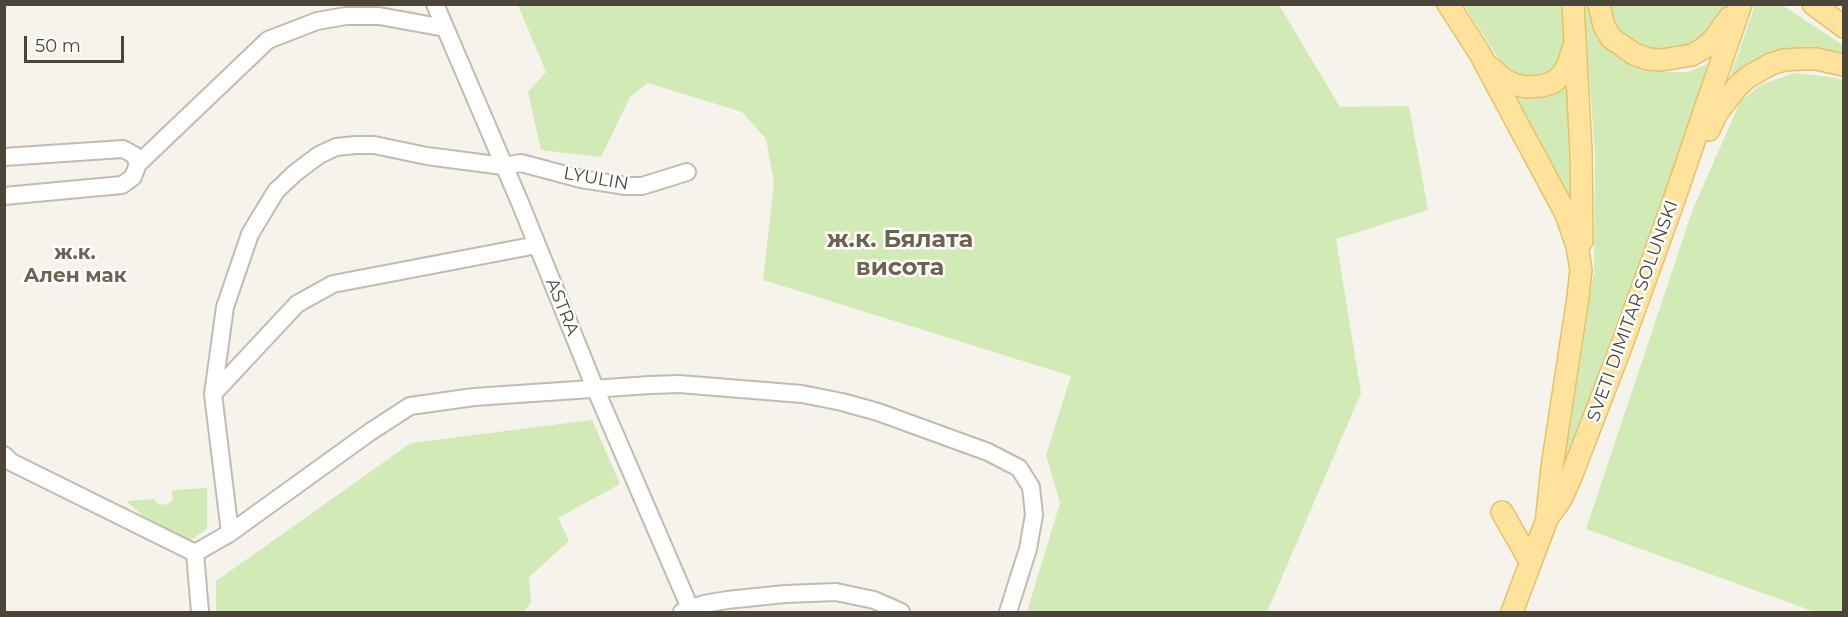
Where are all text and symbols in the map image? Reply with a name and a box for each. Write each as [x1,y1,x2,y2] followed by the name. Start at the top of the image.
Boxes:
[27,24,128,62] scale bar
[35,35,81,57] text: 50 m
[562,163,630,195] street label: LYULIN
[1583,197,1683,425] street label: SVETI DIMITAR SOLUNSKI
[827,226,973,282] district label: ж.к. Бялата висота
[24,241,126,288] district label: ж.к. Ален мак
[541,275,583,339] street label: ASTRA

